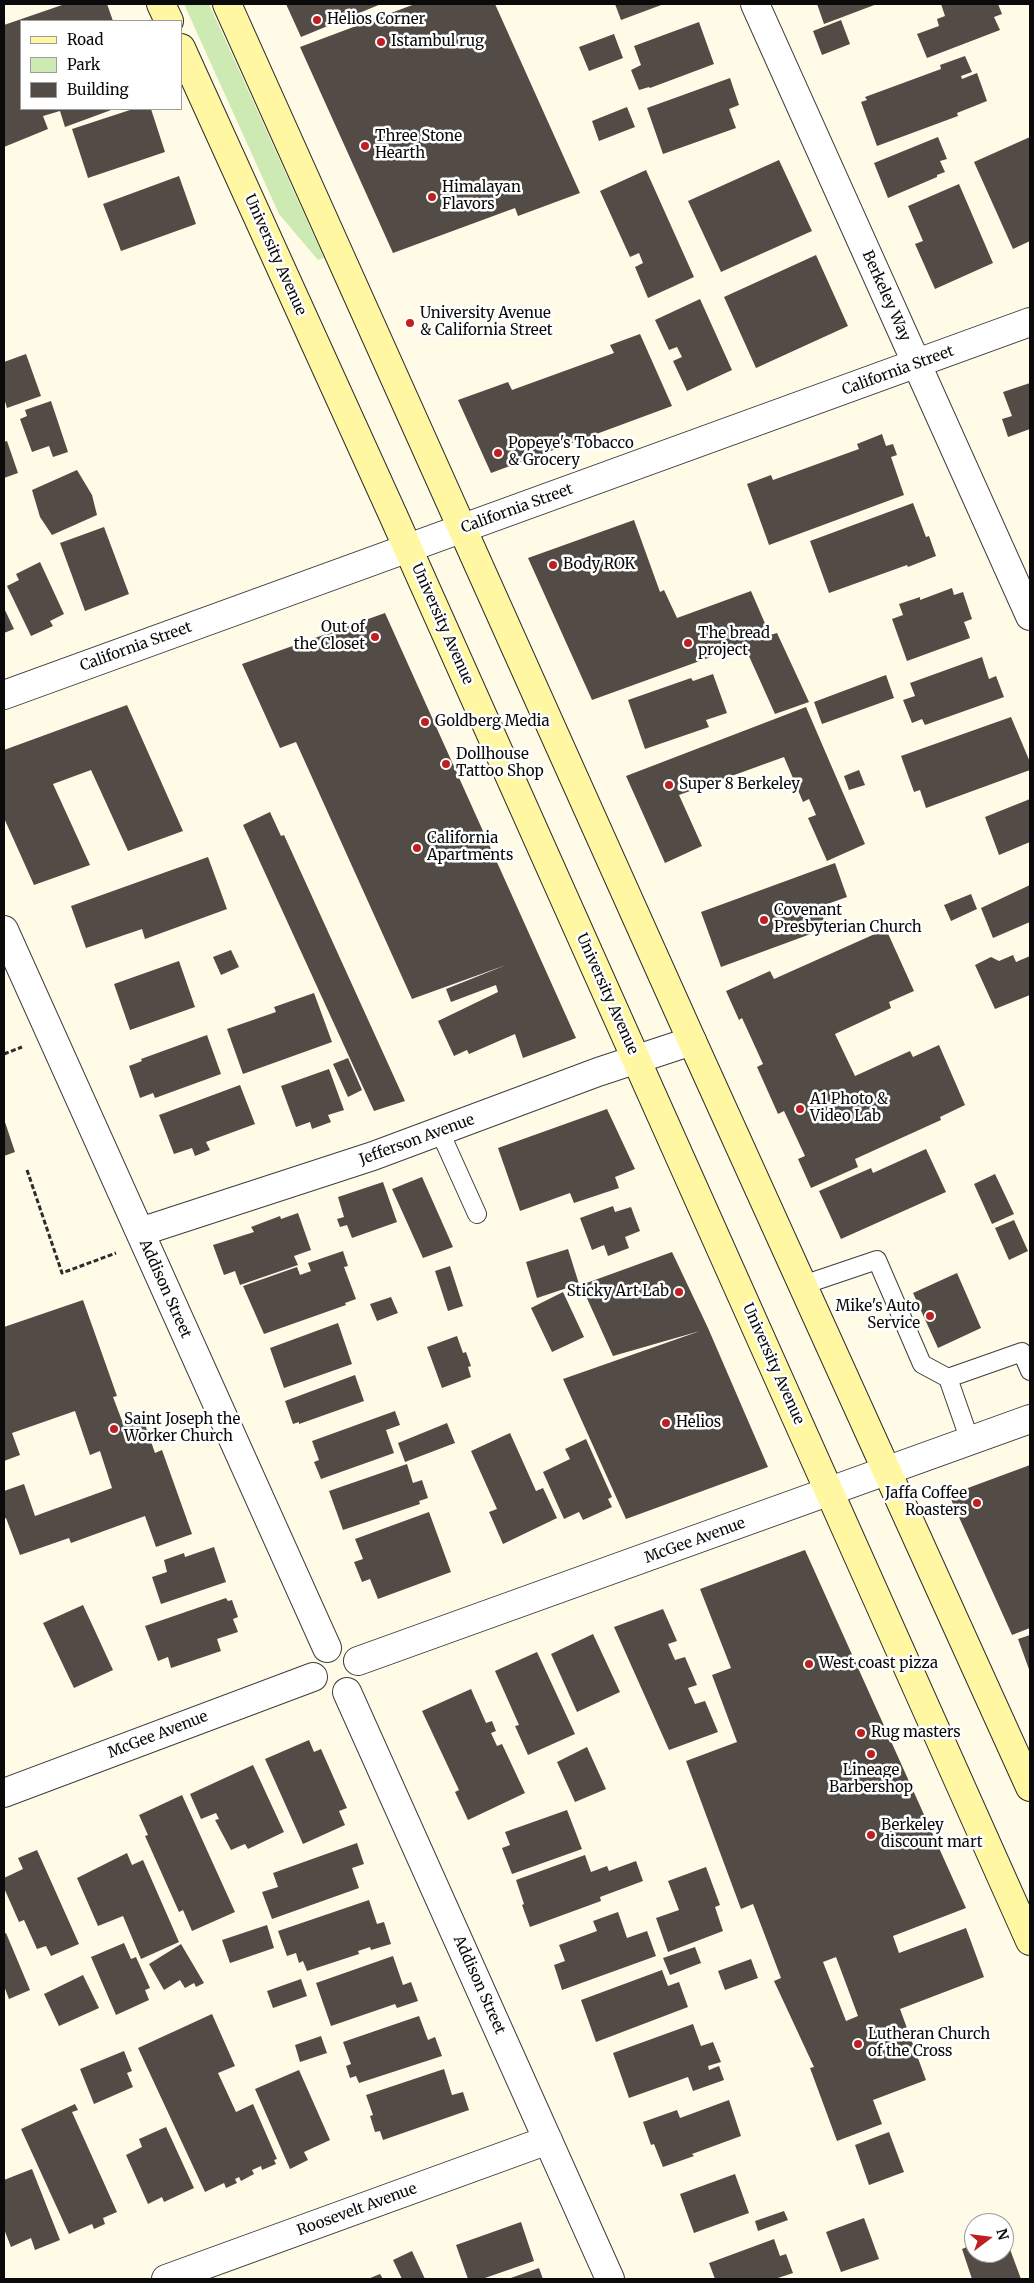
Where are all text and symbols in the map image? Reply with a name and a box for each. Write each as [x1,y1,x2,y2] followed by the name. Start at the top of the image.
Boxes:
[327,11,425,29] place label: Helios Corner
[311,14,323,26] marker: Helios Corner
[20,20,182,110] legend
[67,30,103,49] text: Road
[391,33,484,51] place label: Istambul rug
[375,36,387,48] marker: Istambul rug
[67,55,100,74] text: Park
[67,80,129,99] text: Building
[375,128,462,163] place label: Three Stone Hearth
[359,140,371,152] marker: Three Stone Hearth
[442,179,521,214] place label: Himalayan Flavors
[426,191,438,203] marker: Himalayan Flavors
[240,192,310,318] street label: University Avenue
[858,248,914,344] street label: Berkeley Way
[420,305,553,340] place label: University Avenue & California Street
[404,317,416,329] marker: University Avenue & California Street
[840,342,956,400] street label: California Street
[508,435,634,470] place label: Popeye's Tobacco & Grocery
[492,447,504,459] marker: Popeye's Tobacco & Grocery
[459,480,575,538] street label: California Street
[563,556,635,574] place label: Body ROK
[547,559,559,571] marker: Body ROK
[407,561,477,687] street label: University Avenue
[78,618,194,676] street label: California Street
[294,619,365,654] place label: Out of the Closet
[698,625,770,660] place label: The bread project
[369,631,381,643] marker: Out of the Closet
[682,637,694,649] marker: The bread project
[435,713,549,731] place label: Goldberg Media
[419,716,431,728] marker: Goldberg Media
[456,746,544,781] place label: Dollhouse Tattoo Shop
[440,758,452,770] marker: Dollhouse Tattoo Shop
[679,776,800,794] place label: Super 8 Berkeley
[663,779,675,791] marker: Super 8 Berkeley
[427,830,513,865] place label: California Apartments
[411,842,423,854] marker: California Apartments
[774,902,922,937] place label: Covenant Presbyterian Church
[758,914,770,926] marker: Covenant Presbyterian Church
[572,931,642,1057] street label: University Avenue
[810,1091,888,1126] place label: A1 Photo & Video Lab
[794,1103,806,1115] marker: A1 Photo & Video Lab
[357,1111,477,1169] street label: Jefferson Avenue
[135,1237,195,1341] street label: Addison Street
[567,1283,669,1301] place label: Sticky Art Lab
[673,1286,685,1298] marker: Sticky Art Lab
[835,1298,920,1333] place label: Mike's Auto Service
[738,1301,808,1427] street label: University Avenue
[924,1310,936,1322] marker: Mike's Auto Service
[124,1411,240,1446] place label: Saint Joseph the Worker Church
[676,1414,721,1432] place label: Helios
[660,1417,672,1429] marker: Helios
[108,1423,120,1435] marker: Saint Joseph the Worker Church
[885,1485,967,1520] place label: Jaffa Coffee Roasters
[971,1497,983,1509] marker: Jaffa Coffee Roasters
[642,1514,748,1568] street label: McGee Avenue
[819,1655,938,1673] place label: West coast pizza
[803,1658,815,1670] marker: West coast pizza
[105,1708,211,1762] street label: McGee Avenue
[871,1724,961,1742] place label: Rug masters
[855,1727,867,1739] marker: Rug masters
[865,1748,877,1760] marker: Lineage Barbershop
[829,1762,913,1797] place label: Lineage Barbershop
[881,1817,983,1852] place label: Berkeley discount mart
[865,1829,877,1841] marker: Berkeley discount mart
[449,1933,509,2037] street label: Addison Street
[868,2026,990,2061] place label: Lutheran Church of the Cross
[852,2038,864,2050] marker: Lutheran Church of the Cross
[295,2180,419,2240] street label: Roosevelt Avenue
[964,2213,1014,2263] north arrow
[992,2227,1013,2242] text: N

